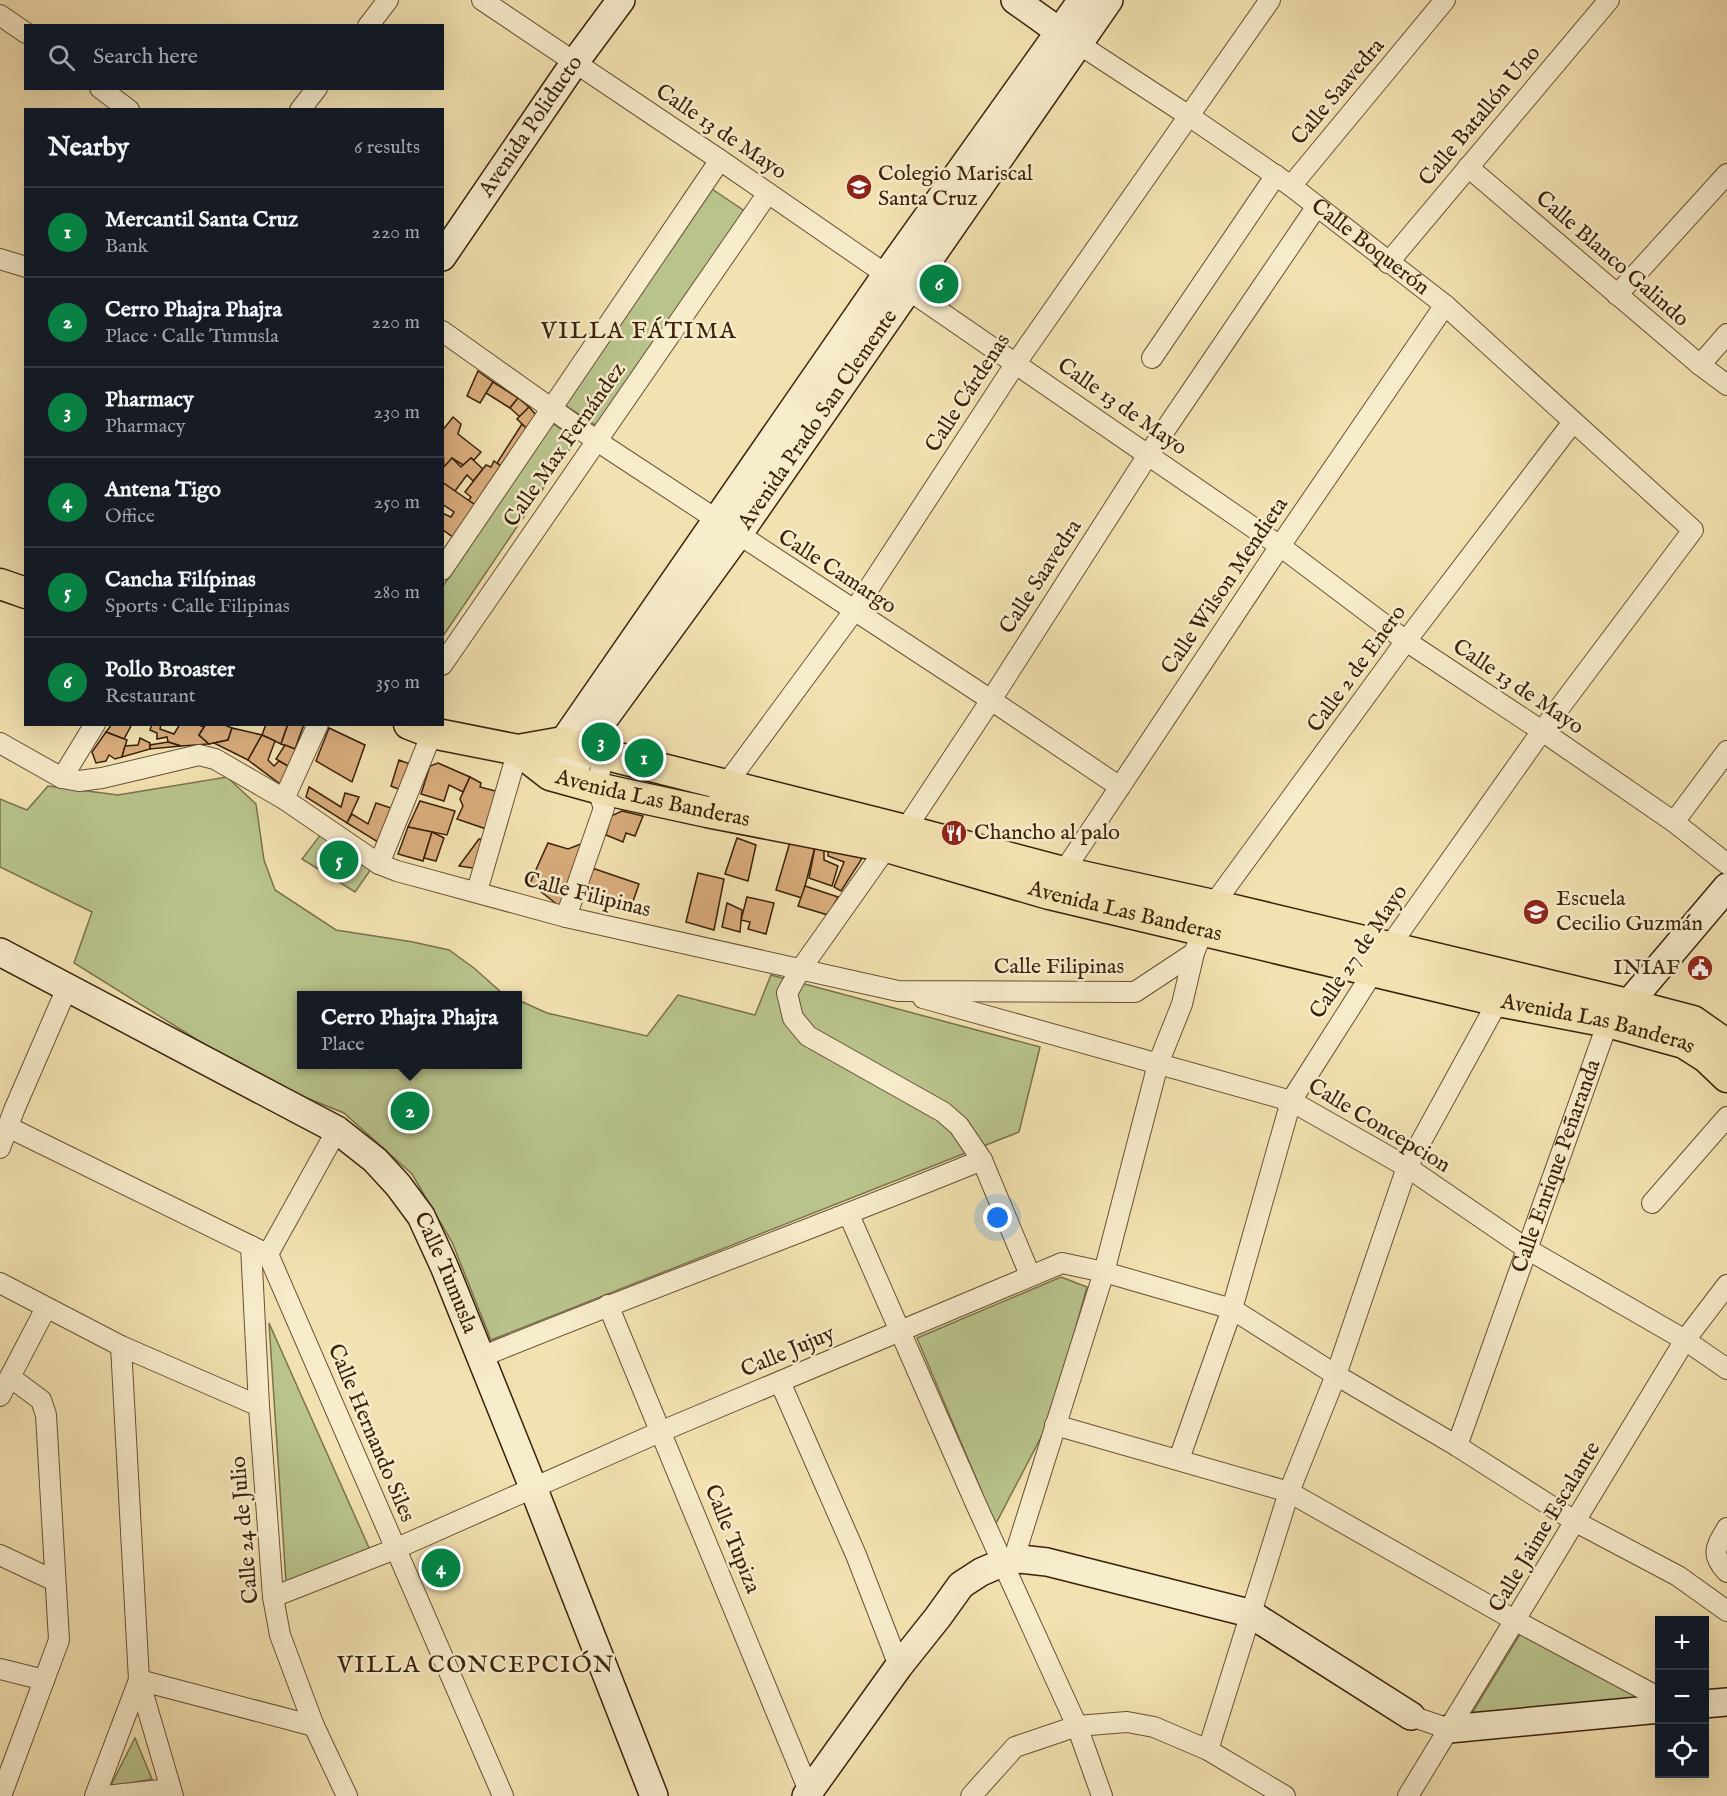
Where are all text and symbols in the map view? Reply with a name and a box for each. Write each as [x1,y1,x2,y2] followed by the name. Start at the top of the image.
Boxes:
[24,24,444,90] search box
[1285,32,1391,151] street label: Calle Saavedra
[1413,40,1547,192] street label: Calle Batallón Uno
[45,41,78,74] icon: search
[93,43,198,71] text: Search here
[472,50,589,204] street label: Avenida Poliducto
[650,78,792,186] street label: Calle 13 de Mayo
[48,131,129,164] text: Nearby
[354,135,420,160] text: 6 results
[878,160,1033,213] place label: Colegio Mariscal Santa Cruz
[844,172,874,202] school or university icon: Colegio Mariscal Santa Cruz
[1530,185,1695,333] street label: Calle Blanco Galindo
[1305,192,1435,302] street label: Calle Boquerón
[105,206,298,234] text: Mercantil Santa Cruz
[64,220,71,245] text: 1
[372,220,420,245] text: 220 m
[105,234,148,259] text: Bank
[920,262,958,306] pin: 6
[105,296,282,324] text: Cerro Phajra Phajra
[731,304,904,536] street label: Avenida Prado San Clemente
[63,310,72,335] text: 2
[372,310,420,335] text: 220 m
[540,316,737,347] district label: VILLA FÁTIMA
[105,324,279,349] text: Place · Calle Tumusla
[919,328,1017,458] street label: Calle Cárdenas
[1052,352,1192,462] street label: Calle 13 de Mayo
[498,357,632,533] street label: Calle Max Fernández
[105,386,194,414] text: Pharmacy
[64,400,71,425] text: 3
[374,400,420,425] text: 230 m
[105,414,186,439] text: Pharmacy
[105,476,221,504] text: Antena Tigo
[63,490,72,515] text: 4
[374,490,420,515] text: 250 m
[1155,492,1295,680] street label: Calle Wilson Mendieta
[105,504,155,529] text: Office
[994,514,1089,640] street label: Calle Saavedra
[773,523,902,621] street label: Calle Camargo
[105,566,256,594] text: Cancha Filípinas
[64,580,71,605] text: 5
[373,580,420,605] text: 280 m
[105,594,290,619] text: Sports · Calle Filipinas
[1301,600,1413,738] street label: Calle 2 de Enero
[1447,633,1589,741] street label: Calle 13 de Mayo
[105,656,235,684] text: Pollo Broaster
[63,670,72,695] text: 6
[376,670,420,695] text: 350 m
[105,684,196,709] text: Restaurant
[582,720,620,764] pin: 3
[624,736,664,780] pin: 1
[551,763,752,834] street label: Avenida Las Banderas
[939,818,969,848] restaurant icon: Chancho al palo
[974,819,1120,847] place label: Chancho al palo
[320,838,358,882] pin: 5
[520,866,654,924] street label: Calle Filipinas
[1024,874,1225,949] street label: Avenida Las Banderas
[1304,879,1414,1025] street label: Calle 27 de Mayo
[1556,885,1703,938] place label: Escuela Cecilio Guzmán
[1521,897,1551,927] school or university icon: Escuela Cecilio Guzmán
[994,953,1124,981] street label: Calle Filipinas
[1685,953,1715,983] public building icon: INIAF
[1613,954,1680,982] place label: INIAF
[1498,988,1701,1061] street label: Avenida Las Banderas
[297,991,522,1069] popup
[321,1004,498,1032] text: Cerro Phajra Phajra
[321,1032,364,1057] text: Place
[1506,1055,1608,1277] street label: Calle Enrique Peñaranda
[1303,1072,1456,1180] street label: Calle Concepcion
[390,1088,430,1134] pin: 2
[983,1203,1012,1232] your location
[407,1208,484,1338] street label: Calle Tumusla
[737,1320,839,1384] street label: Calle Jujuy
[321,1340,421,1526] street label: Calle Hernando Siles
[1483,1436,1607,1618] street label: Calle Jaime Escalante
[225,1455,265,1605] street label: Calle 24 de Julio
[697,1480,767,1598] street label: Calle Tupiza
[422,1546,460,1590] pin: 4
[1655,1616,1709,1778] map controls
[1655,1616,1709,1670] button: +
[336,1650,615,1681] district label: VILLA CONCEPCIÓN
[1655,1670,1709,1724] button: −
[1655,1724,1709,1778] button: locate

